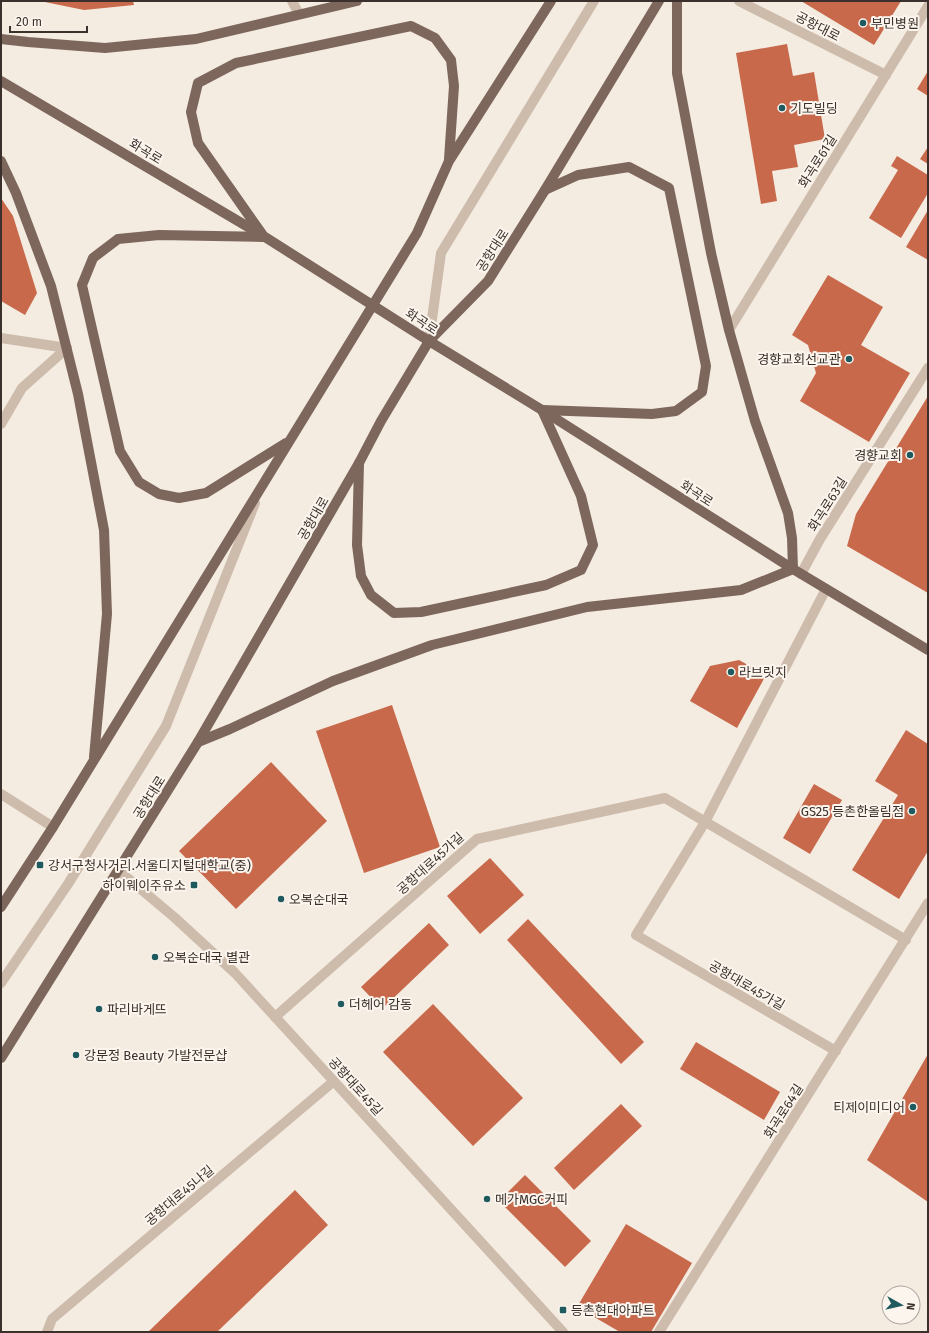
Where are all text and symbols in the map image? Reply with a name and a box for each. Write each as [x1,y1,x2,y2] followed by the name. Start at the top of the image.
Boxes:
[10,8,87,34] scale bar
[793,9,843,44] street label: 공항대로
[16,15,42,29] text: 20 m
[871,16,919,31] place label: 부민병원
[858,18,868,28] marker: 부민병원
[790,101,838,116] place label: 기도빌딩
[777,103,787,113] marker: 기도빌딩
[795,132,840,191] street label: 화곡로61길
[126,136,165,167] street label: 화곡로
[473,226,512,274] street label: 공항대로
[403,305,441,337] street label: 화곡로
[757,352,841,367] place label: 경향교회선교관
[844,354,854,364] marker: 경향교회선교관
[854,448,902,463] place label: 경향교회
[905,450,915,460] marker: 경향교회
[805,474,850,534] street label: 화곡로63길
[678,477,716,509] street label: 화곡로
[295,494,332,543] street label: 공항대로
[739,665,787,680] place label: 라브릿지
[726,667,736,677] marker: 라브릿지
[130,773,168,822] street label: 공항대로
[801,804,904,819] place label: GS25 등촌한올림점
[907,806,917,816] marker: GS25 등촌한올림점
[394,829,467,897] street label: 공항대로45가길
[48,858,251,873] place label: 강서구청사거리.서울디지털대학교(중)
[35,860,45,870] marker: 강서구청사거리.서울디지털대학교(중)
[102,878,186,893] place label: 하이웨이주유소
[189,880,199,890] marker: 하이웨이주유소
[289,892,349,907] place label: 오복순대국
[276,894,286,904] marker: 오복순대국
[163,950,250,965] place label: 오복순대국 별관
[150,952,160,962] marker: 오복순대국 별관
[706,958,787,1013] street label: 공항대로45가길
[349,997,412,1012] place label: 더헤어 감동
[336,999,346,1009] marker: 더헤어 감동
[107,1002,167,1017] place label: 파리바게뜨
[94,1004,104,1014] marker: 파리바게뜨
[84,1048,227,1063] place label: 강문정 Beauty 가발전문샵
[71,1050,81,1060] marker: 강문정 Beauty 가발전문샵
[326,1054,386,1119] street label: 공항대로45길
[761,1081,806,1141] street label: 화곡로64길
[833,1100,905,1115] place label: 티제이미디어
[908,1102,918,1112] marker: 티제이미디어
[142,1162,217,1228] street label: 공항대로45나길
[495,1192,568,1207] place label: 메가MGC커피
[482,1194,492,1204] marker: 메가MGC커피
[881,1285,921,1325] north arrow
[903,1302,917,1311] text: N
[571,1303,655,1318] place label: 등촌현대아파트
[558,1305,568,1315] marker: 등촌현대아파트

